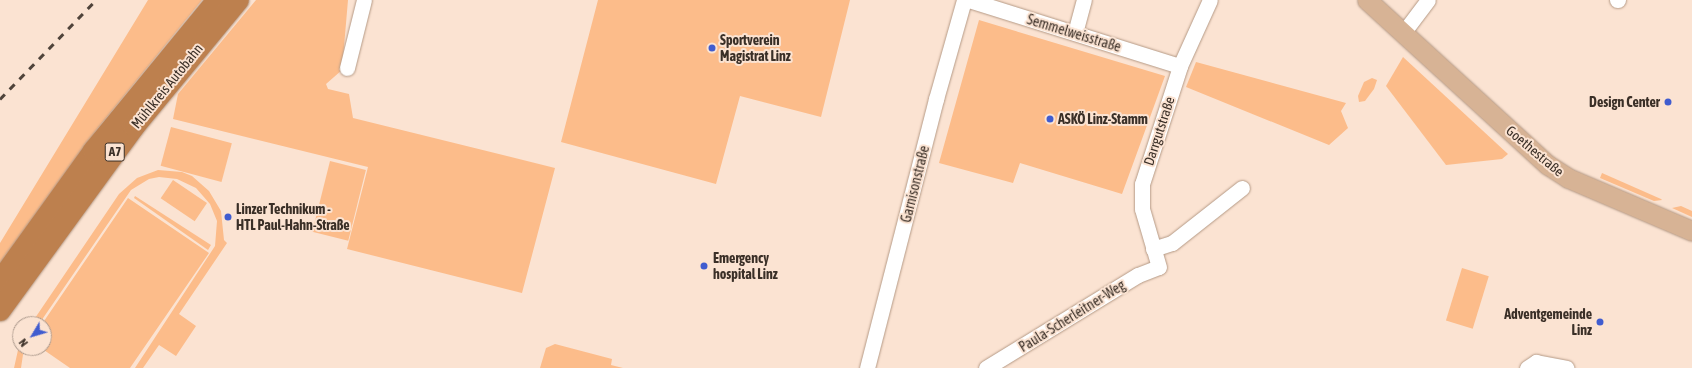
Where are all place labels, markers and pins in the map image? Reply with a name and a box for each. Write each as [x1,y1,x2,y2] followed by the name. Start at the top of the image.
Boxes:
[720,32,791,64] place label: Sportverein Magistrat Linz
[707,43,717,53] marker: Sportverein Magistrat Linz
[1589,94,1660,110] place label: Design Center
[1663,97,1673,107] marker: Design Center
[1058,111,1148,127] place label: ASKÖ Linz-Stamm
[1045,114,1055,124] marker: ASKÖ Linz-Stamm
[236,201,350,234] place label: Linzer Technikum - HTL Paul-Hahn-Straße
[223,212,233,222] marker: Linzer Technikum - HTL Paul-Hahn-Straße
[713,250,778,282] place label: Emergency hospital Linz
[698,260,710,272] marker: Emergency hospital Linz
[1504,306,1592,338] place label: Adventgemeinde Linz
[1595,317,1605,327] marker: Adventgemeinde Linz

